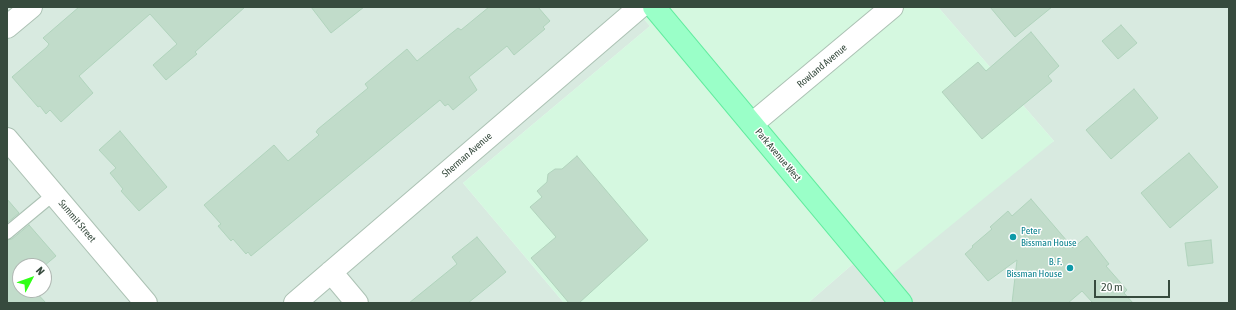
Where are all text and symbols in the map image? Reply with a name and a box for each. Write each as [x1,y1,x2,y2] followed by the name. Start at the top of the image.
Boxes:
[795,42,849,90] street label: Rowland Avenue
[753,126,803,184] street label: Park Avenue West
[440,130,494,180] street label: Sherman Avenue
[56,197,98,245] street label: Summit Street
[1021,225,1077,248] place label: Peter Bissman House
[1008,232,1018,242] marker: Peter Bissman House
[1006,256,1062,280] place label: B. F. Bissman House
[12,258,52,298] north arrow
[1065,263,1075,273] marker: B. F. Bissman House
[34,264,47,277] text: N
[1096,272,1172,298] scale bar
[1101,280,1123,294] text: 20 m

